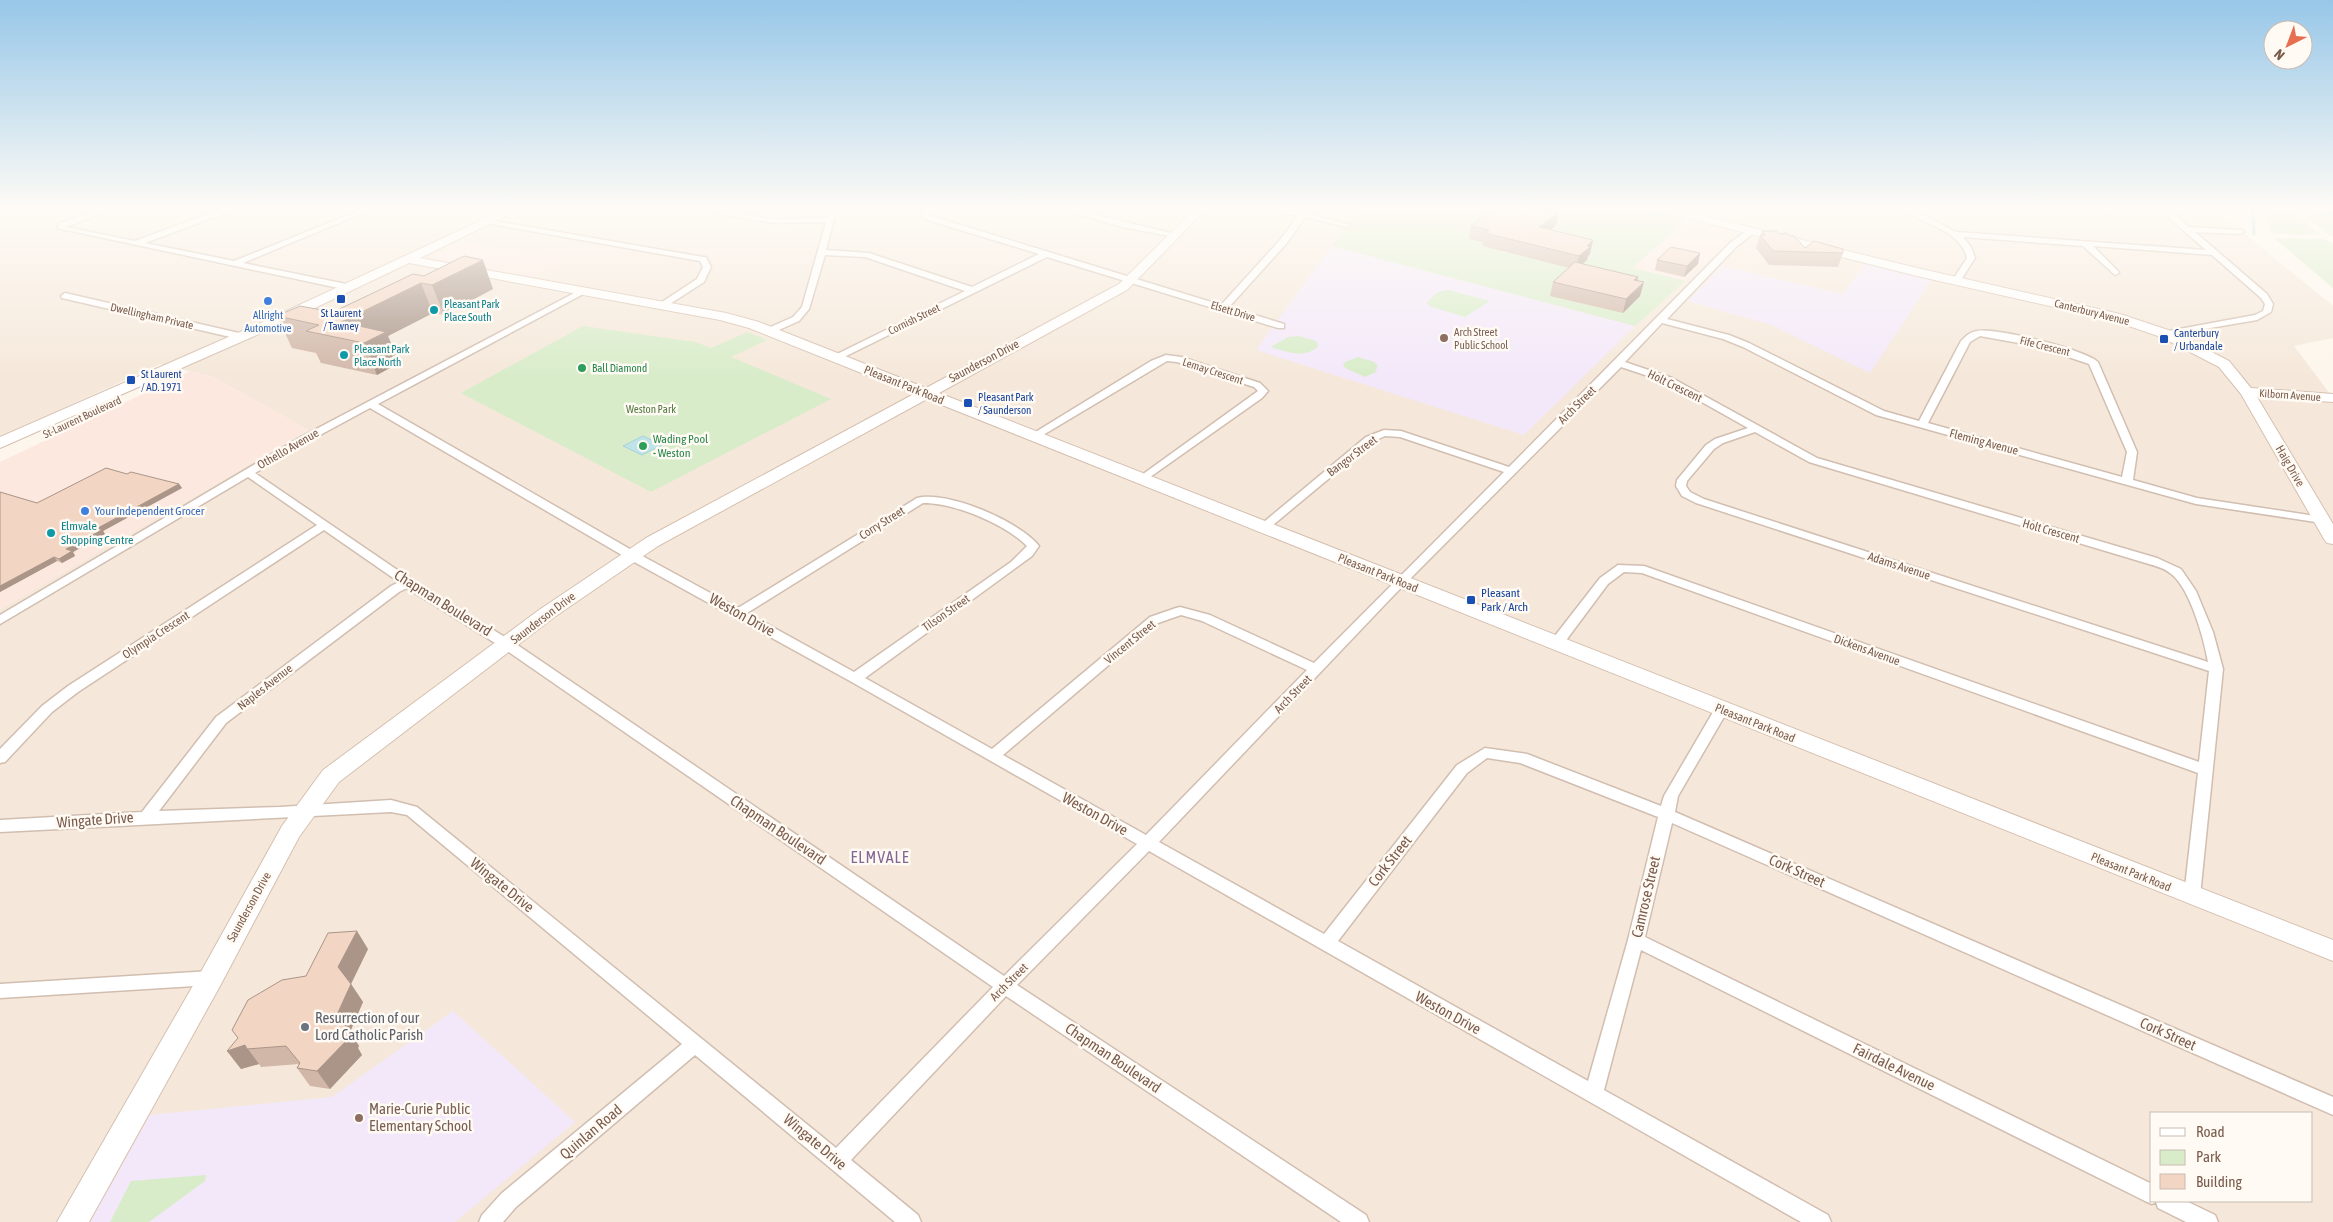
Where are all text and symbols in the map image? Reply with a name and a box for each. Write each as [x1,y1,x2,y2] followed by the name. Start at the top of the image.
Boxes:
[2263,20,2313,70] north arrow
[2271,46,2288,63] text: N
[335,293,347,305] marker: St Laurent / Tawney
[262,295,274,307] marker: Allright Automotive
[2053,297,2131,327] street label: Canterbury Avenue
[444,298,500,323] place label: Pleasant Park Place South
[1209,299,1257,323] street label: Elsett Drive
[109,301,195,331] street label: Dwellingham Private
[886,301,942,337] street label: Cornish Street
[428,304,440,316] marker: Pleasant Park Place South
[321,307,361,332] place label: St Laurent / Tawney
[244,309,292,334] place label: Allright Automotive
[1454,326,1508,351] place label: Arch Street Public School
[2174,327,2223,352] place label: Canterbury / Urbandale
[1438,332,1450,344] marker: Arch Street Public School
[2158,333,2170,345] marker: Canterbury / Urbandale
[2019,334,2071,358] street label: Fife Crescent
[946,337,1022,385] street label: Saunderson Drive
[354,343,410,368] place label: Pleasant Park Place North
[338,349,350,361] marker: Pleasant Park Place North
[1181,356,1245,386] street label: Lemay Crescent
[576,362,588,374] marker: Ball Diamond
[592,362,647,374] place label: Ball Diamond
[862,363,946,407] street label: Pleasant Park Road
[1646,367,1705,405] street label: Holt Crescent
[141,368,182,393] place label: St Laurent / AD. 1971
[125,374,137,386] marker: St Laurent / AD. 1971
[1555,383,1599,427] street label: Arch Street
[2259,387,2321,403] street label: Kilborn Avenue
[978,391,1034,416] place label: Pleasant Park / Saunderson
[41,394,123,440] street label: St-Laurent Boulevard
[962,397,974,409] marker: Pleasant Park / Saunderson
[626,403,676,415] park label: Weston Park
[255,426,321,472] street label: Othello Avenue
[1948,426,2020,458] street label: Fleming Avenue
[653,432,709,460] place label: Wading Pool - Weston
[1324,432,1380,479] street label: Bangor Street
[637,440,649,452] marker: Wading Pool - Weston
[2273,443,2307,489] street label: Haig Drive
[857,503,908,542] street label: Corry Street
[95,504,205,518] place label: Your Independent Grocer
[79,505,91,517] marker: Your Independent Grocer
[2021,516,2082,546] street label: Holt Crescent
[61,519,133,547] place label: Elmvale Shopping Centre
[45,527,57,539] marker: Elmvale Shopping Centre
[1866,549,1932,583] street label: Adams Avenue
[1336,551,1420,595] street label: Pleasant Park Road
[391,566,495,639] street label: Chapman Boulevard
[1481,586,1528,614] place label: Pleasant Park / Arch
[508,589,578,647] street label: Saunderson Drive
[707,590,778,640] street label: Weston Drive
[920,591,973,634] street label: Tilson Street
[1465,594,1477,606] marker: Pleasant Park / Arch
[120,608,193,662] street label: Olympia Crescent
[1102,617,1159,667] street label: Vincent Street
[1832,632,1902,668] street label: Dickens Avenue
[235,661,295,713] street label: Naples Avenue
[1271,672,1315,716] street label: Arch Street
[1713,701,1797,745] street label: Pleasant Park Road
[1060,789,1131,839] street label: Weston Drive
[727,791,829,868] street label: Chapman Boulevard
[56,808,134,831] street label: Wingate Drive
[1365,832,1415,889] street label: Cork Street
[850,848,910,866] district label: ELMVALE
[2089,850,2173,894] street label: Pleasant Park Road
[1766,851,1828,890] street label: Cork Street
[467,854,538,916] street label: Wingate Drive
[1628,855,1663,939] street label: Camrose Street
[224,870,274,944] street label: Saunderson Drive
[987,960,1031,1004] street label: Arch Street
[1413,988,1484,1038] street label: Weston Drive
[315,1009,423,1043] place label: Resurrection of our Lord Catholic Parish
[2137,1014,2199,1053] street label: Cork Street
[1062,1019,1164,1096] street label: Chapman Boulevard
[299,1021,311,1033] marker: Resurrection of our Lord Catholic Parish
[1851,1039,1938,1094] street label: Fairdale Avenue
[369,1100,472,1134] place label: Marie-Curie Public Elementary School
[556,1101,625,1162] street label: Quinlan Road
[780,1110,850,1173] street label: Wingate Drive
[353,1112,365,1124] marker: Marie-Curie Public Elementary School
[2150,1112,2313,1202] legend
[2196,1123,2225,1140] text: Road
[2196,1148,2221,1165] text: Park
[2196,1173,2242,1190] text: Building

